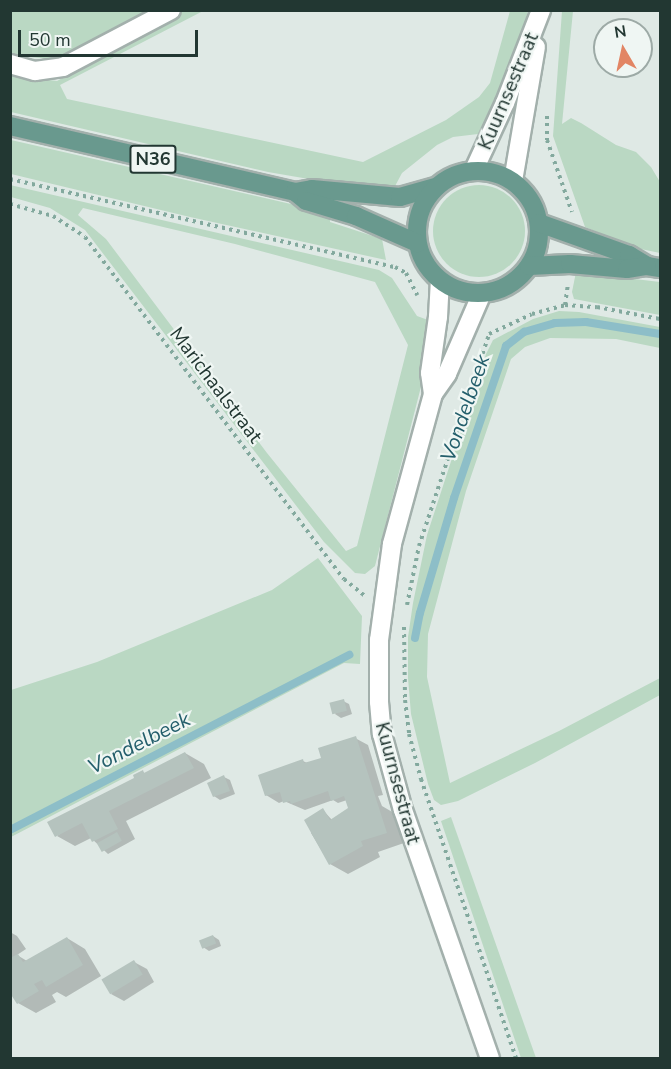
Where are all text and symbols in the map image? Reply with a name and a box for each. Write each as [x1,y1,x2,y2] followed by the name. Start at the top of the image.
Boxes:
[21,18,201,56] scale bar
[593,18,653,78] north arrow
[613,20,628,44] text: N
[29,28,71,52] text: 50 m
[472,29,544,153] street label: Kuurnsestraat
[129,144,177,174] road number: N36
[165,322,267,448] street label: Marichaalstraat
[435,351,495,465] water label: Vondelbeek
[84,706,194,780] water label: Vondelbeek
[370,719,426,847] street label: Kuurnsestraat

